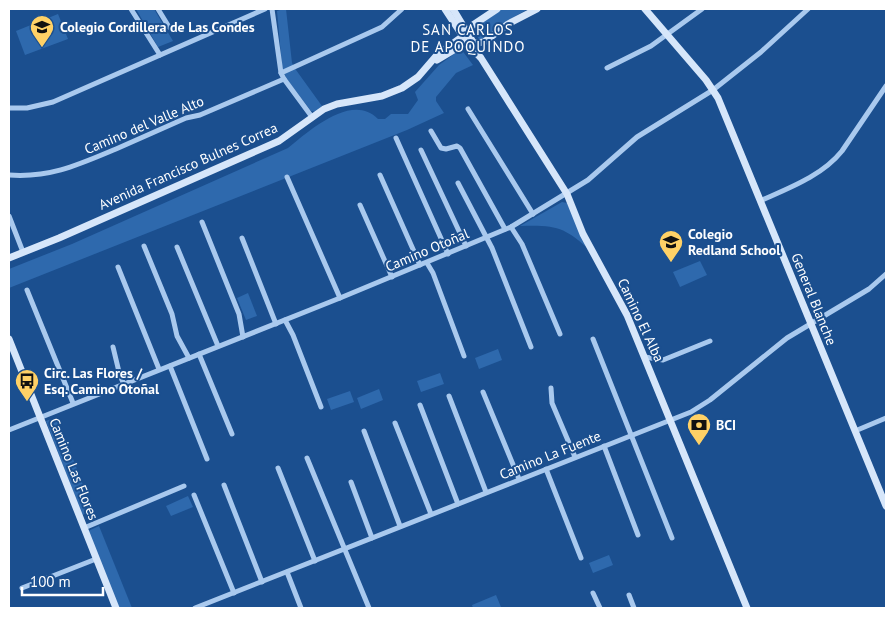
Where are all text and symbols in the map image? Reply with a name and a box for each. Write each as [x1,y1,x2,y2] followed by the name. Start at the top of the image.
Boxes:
[29,14,55,48] school or university icon: Colegio Cordillera de Las Condes
[60,18,255,36] place label: Colegio Cordillera de Las Condes
[410,20,526,56] district label: SAN CARLOS DE APOQUINDO
[82,92,206,158] street label: Camino del Valle Alto
[96,118,280,214] street label: Avenida Francisco Bulnes Correa
[382,224,472,276] street label: Camino Otoñal
[688,225,781,259] place label: Colegio Redland School
[658,229,684,263] school or university icon: Colegio Redland School
[787,250,841,348] street label: General Blanche
[614,275,668,365] street label: Camino El Alba
[44,364,160,398] place label: Circ. Las Flores / Esq. Camino Otoñal
[14,368,40,402] bus stop icon: Circ. Las Flores / Esq. Camino Otoñal
[686,412,712,446] bank icon: BCI
[45,415,103,523] street label: Camino Las Flores
[716,416,736,434] place label: BCI
[497,426,603,484] street label: Camino La Fuente
[22,564,104,596] scale bar
[30,572,71,591] text: 100 m

